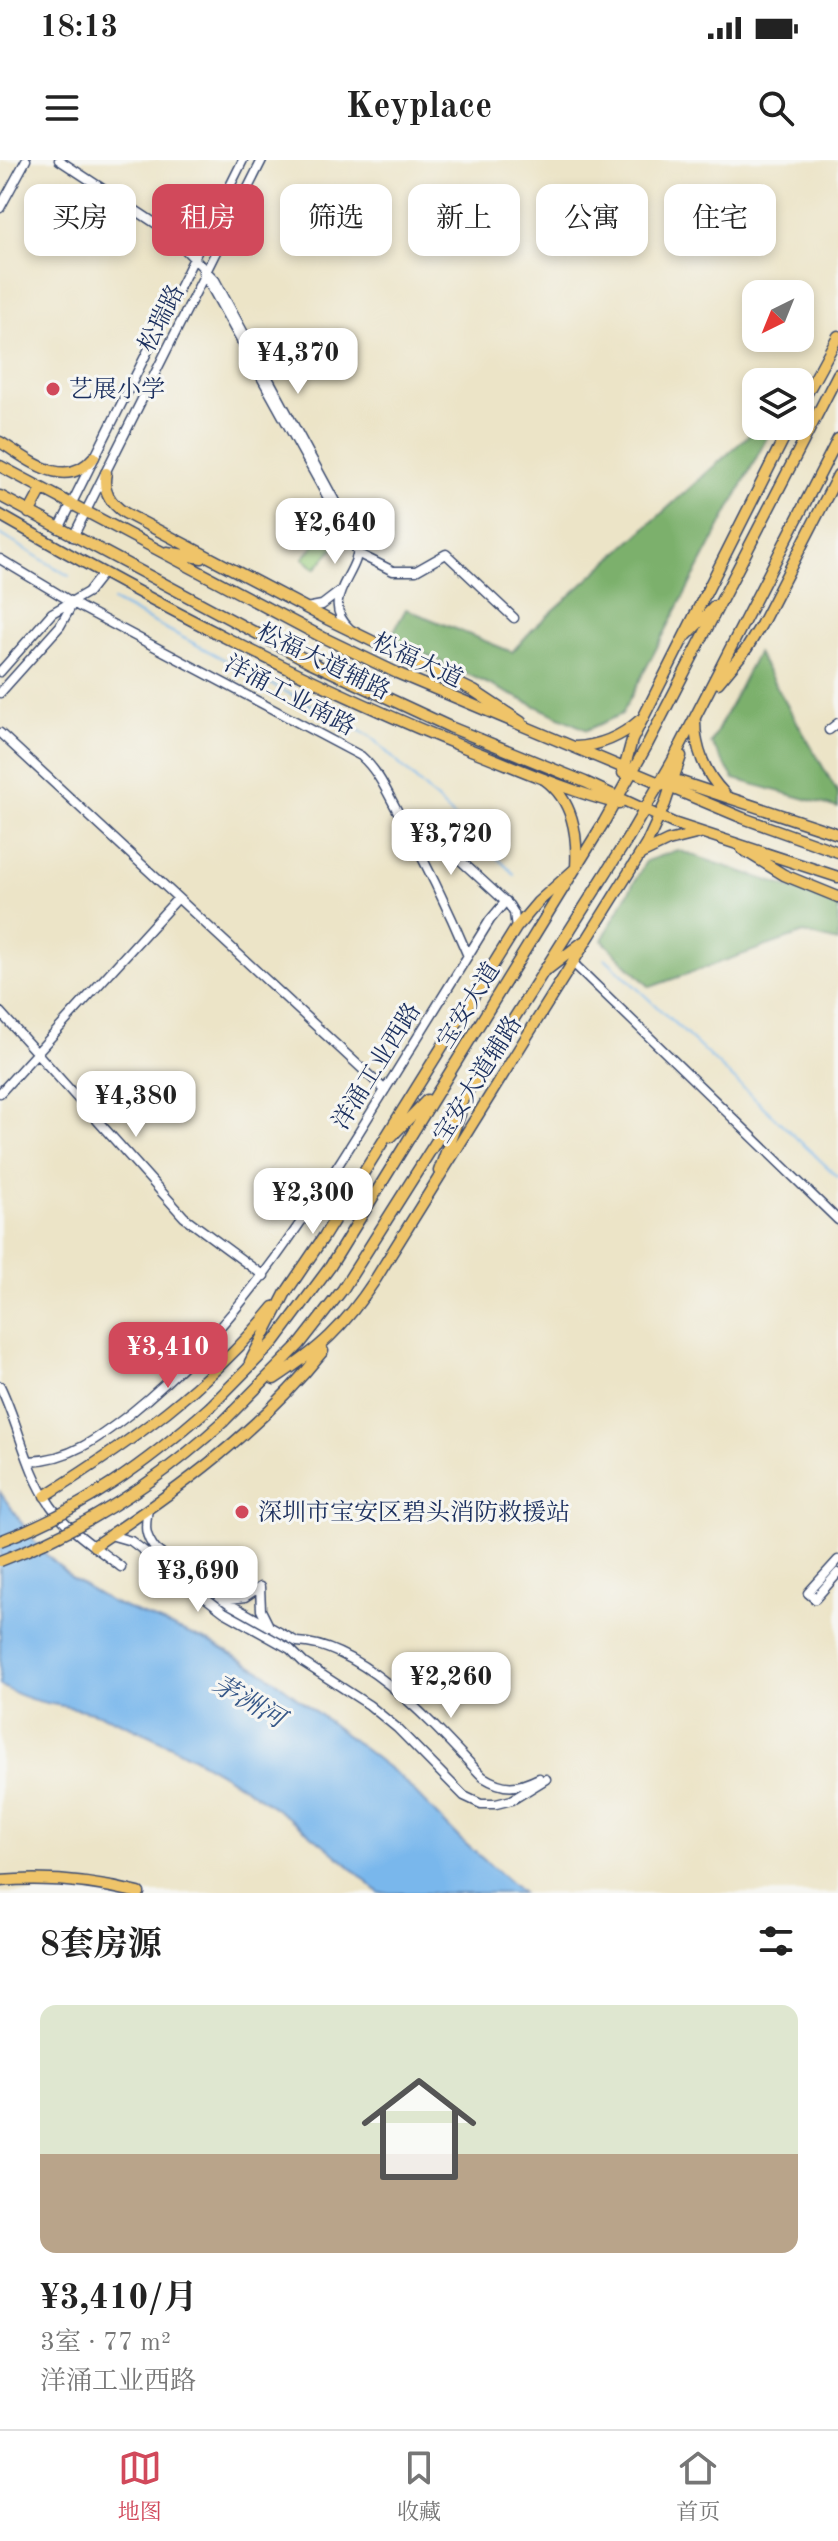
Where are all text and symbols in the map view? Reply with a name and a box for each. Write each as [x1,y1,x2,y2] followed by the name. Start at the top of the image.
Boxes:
[40,13,118,43] text: 18:13
[40,86,84,130] icon: menu
[754,86,798,130] icon: search
[346,90,492,126] text: Keyplace
[24,184,136,256] chip: 买房
[152,184,264,256] chip: 租房
[280,184,392,256] chip: 筛选
[408,184,520,256] chip: 新上
[536,184,648,256] chip: 公寓
[664,184,776,256] chip: 住宅
[133,280,190,356] street label: 松瑞路
[742,280,814,352] north arrow
[742,280,814,440] map controls
[233,328,363,396] pin: ¥4,370
[257,341,339,367] text: ¥4,370
[742,368,814,440] button: layers
[69,376,165,403] place label: 艺展小学
[44,380,62,398] marker: 艺展小学
[270,498,400,566] pin: ¥2,640
[294,511,376,537] text: ¥2,640
[253,618,394,705] street label: 松福大道辅路
[369,628,467,693] street label: 松福大道
[220,650,360,741] street label: 洋涌工业南路
[386,809,516,877] pin: ¥3,720
[410,822,492,848] text: ¥3,720
[432,957,505,1053] street label: 宝安大道
[327,998,426,1134] street label: 洋涌工业西路
[428,1011,527,1147] street label: 宝安大道辅路
[71,1071,201,1139] pin: ¥4,380
[95,1084,177,1110] text: ¥4,380
[248,1168,378,1236] pin: ¥2,300
[272,1181,354,1207] text: ¥2,300
[103,1322,233,1390] pin: ¥3,410
[127,1335,209,1361] text: ¥3,410
[258,1499,570,1526] place label: 深圳市宝安区碧头消防救援站
[233,1503,251,1521] marker: 深圳市宝安区碧头消防救援站
[133,1546,263,1614] pin: ¥3,690
[157,1559,239,1585] text: ¥3,690
[386,1652,516,1720] pin: ¥2,260
[410,1665,492,1691] text: ¥2,260
[208,1670,293,1735] water label: 茅洲河
[754,1919,798,1963] icon: filters
[40,1929,162,1963] text: 8套房源
[347,2057,491,2201] icon: home
[40,2282,197,2316] text: ¥3,410/月
[40,2330,171,2356] text: 3室 · 77 m²
[40,2369,196,2395] text: 洋涌工业西路
[118,2446,162,2527] tab: 地图
[397,2446,441,2527] tab: 收藏
[676,2446,720,2527] tab: 首页

